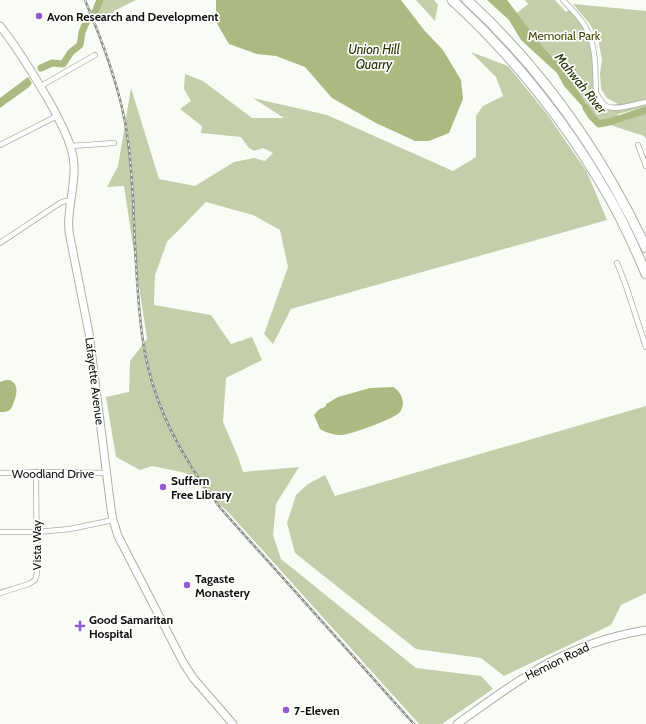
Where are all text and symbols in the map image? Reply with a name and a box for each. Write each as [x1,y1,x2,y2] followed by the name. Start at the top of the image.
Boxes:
[47,9,218,24] place label: Avon Research and Development
[34,11,44,21] marker: Avon Research and Development
[528,28,601,43] park label: Memorial Park
[348,41,400,72] water label: Union Hill Quarry
[551,49,611,117] water label: Mahwah River
[82,336,108,426] street label: Lafayette Avenue
[12,466,94,481] street label: Woodland Drive
[171,473,232,502] place label: Suffern Free Library
[158,482,168,492] marker: Suffern Free Library
[29,520,44,570] street label: Vista Way
[195,571,251,600] place label: Tagaste Monastery
[182,580,192,590] marker: Tagaste Monastery
[89,612,173,641] place label: Good Samaritan Hospital
[74,620,86,632] marker: Good Samaritan Hospital
[522,639,592,683] street label: Hemion Road
[294,703,340,718] place label: 7-Eleven
[281,705,291,715] marker: 7-Eleven

